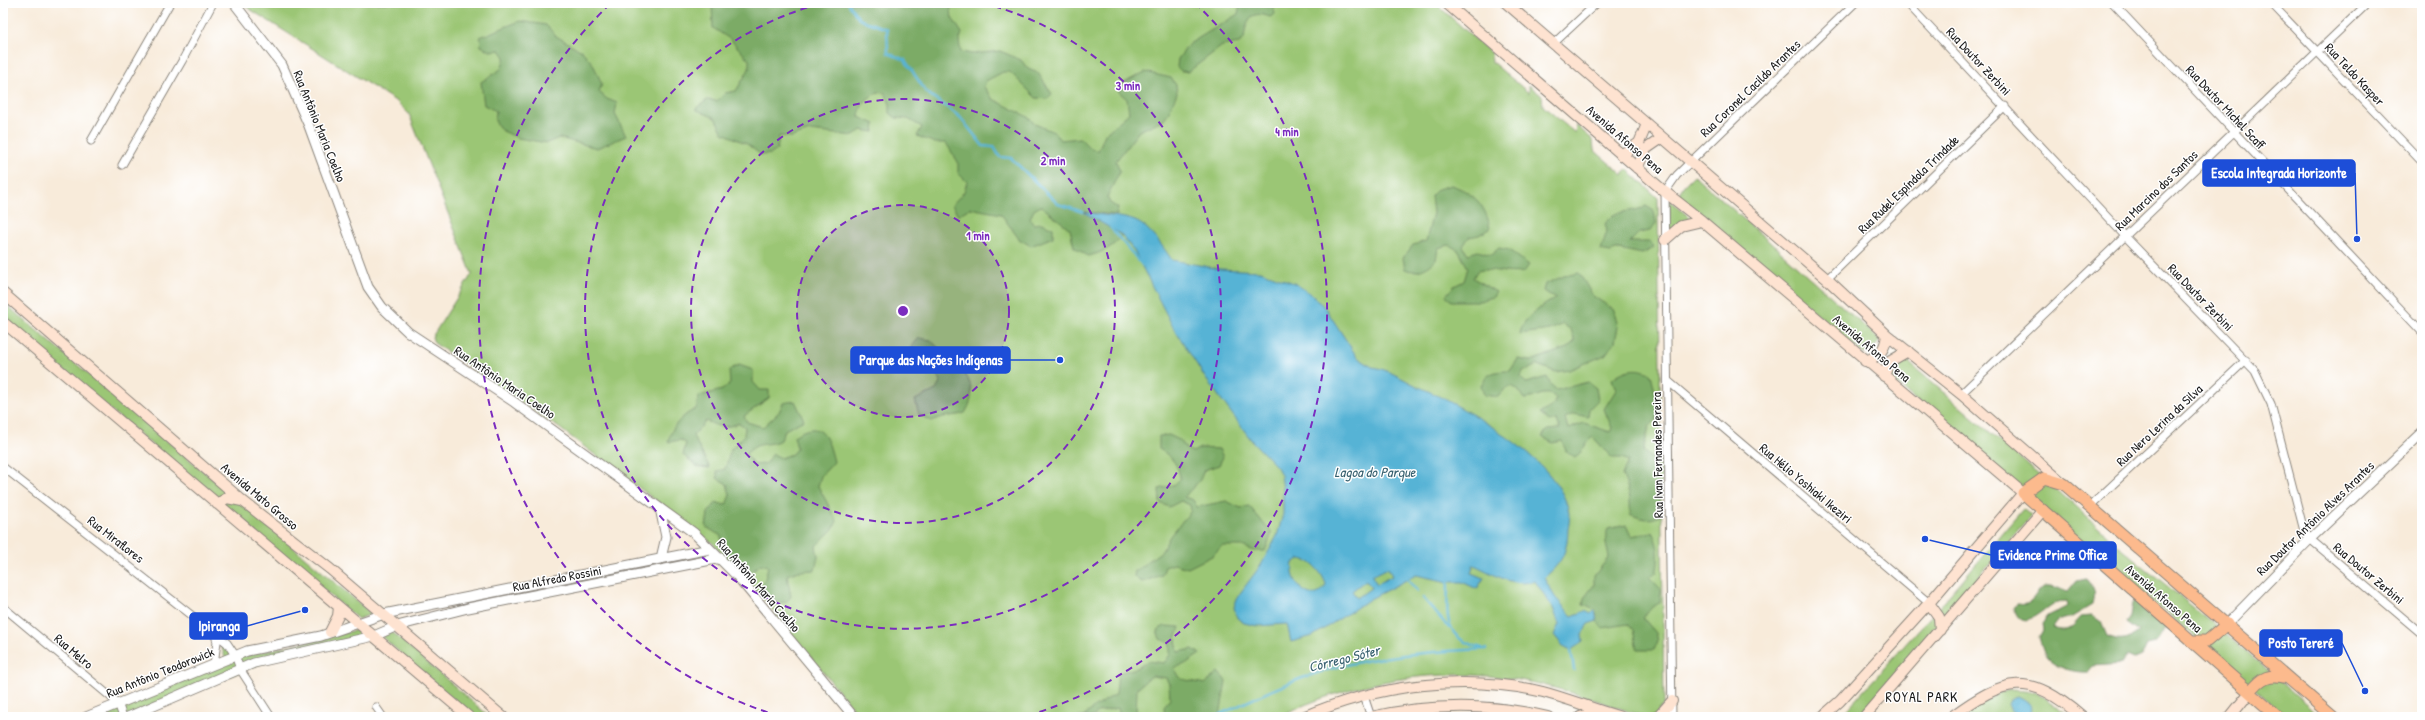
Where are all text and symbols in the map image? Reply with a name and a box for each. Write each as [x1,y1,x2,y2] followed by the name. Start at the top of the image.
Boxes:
[1943,23,2015,99] street label: Rua Doutor Zerbini
[1696,35,1804,141] street label: Rua Coronel Cacildo Arantes
[2321,39,2389,109] street label: Rua Teldo Kasper
[2182,61,2270,153] street label: Rua Doutor Michel Scaff
[289,68,351,184] street label: Rua Antônio Maria Coelho
[1116,77,1141,94] text: 3 min
[1583,101,1667,177] street label: Avenida Afonso Pena
[1275,123,1299,140] text: 4 min
[1853,131,1963,237] street label: Rua Rudel Espíndola Trindade
[2111,146,2201,234] street label: Rua Marcino dos Santos
[1041,152,1066,169] text: 2 min
[2203,160,2355,186] callout: Escola Integrada Horizonte
[2211,163,2347,184] text: Escola Integrada Horizonte
[966,227,990,244] text: 1 min
[2164,259,2238,335] street label: Rua Doutor Zerbini
[896,304,910,318] centre of rings
[1829,310,1915,386] street label: Avenida Afonso Pena
[451,341,559,423] street label: Rua Antônio Maria Coelho
[851,347,1010,373] callout: Parque das Nações Indígenas
[859,350,1003,371] text: Parque das Nações Indígenas
[2112,380,2206,470] street label: Rua Nero Lerina da Silva
[1647,392,1667,518] street label: Rua Ivan Fernandes Pereira
[1756,439,1856,527] street label: Rua Hélio Yoshiaki Ikeziri
[2252,457,2378,579] street label: Rua Doutor Antônio Alves Arantes
[217,458,303,534] street label: Avenida Mato Grosso
[1335,462,1417,482] water label: Lagoa do Parque
[84,511,148,567] street label: Rua Miraflores
[713,534,805,636] street label: Rua Antônio Maria Coelho
[2330,538,2408,608] street label: Rua Doutor Zerbini
[1991,542,2116,568] callout: Evidence Prime Office
[1998,545,2108,564] text: Evidence Prime Office
[2122,560,2206,636] street label: Avenida Afonso Pena
[511,561,603,595] street label: Rua Alfredo Rossini
[190,613,247,639] callout: Ipiranga
[198,616,240,637] text: Ipiranga
[51,629,97,673] street label: Rua Melro
[2260,630,2342,656] callout: Posto Tereré
[2268,633,2334,652] text: Posto Tereré
[1306,640,1383,677] water label: Córrego Sóter
[104,642,217,702] street label: Rua Antônio Teodorowick
[1886,687,1958,706] district label: ROYAL PARK

